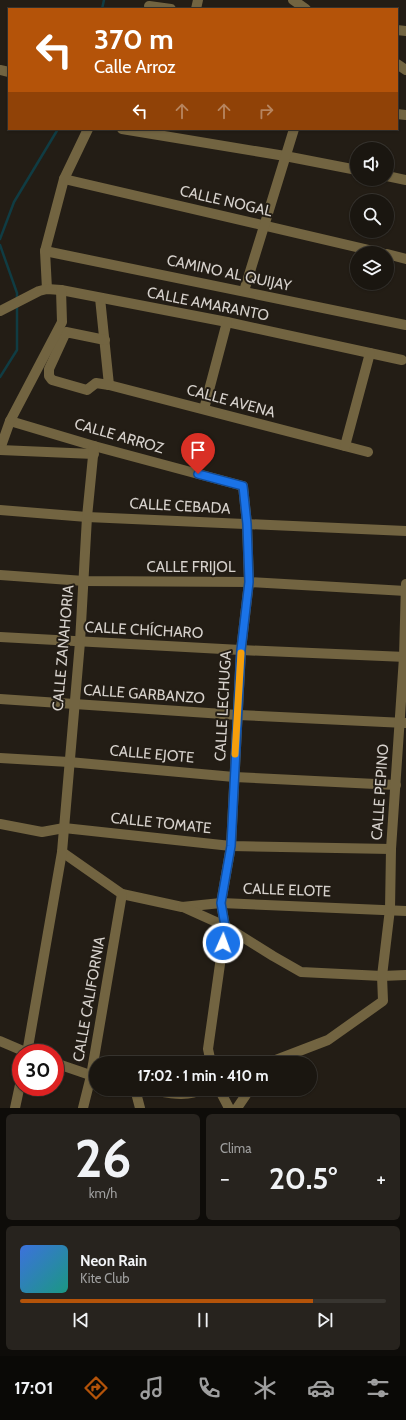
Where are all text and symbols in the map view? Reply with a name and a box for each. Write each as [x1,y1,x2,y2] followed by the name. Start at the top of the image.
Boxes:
[94,22,174,56] text: 370 m
[28,24,80,76] icon: left
[94,56,176,78] text: Calle Arroz
[129,100,151,122] icon: left
[171,100,193,122] icon: ahead
[213,100,235,122] icon: ahead
[255,100,277,122] icon: right
[350,142,394,290] map controls
[350,142,394,186] button: sound
[178,182,274,220] street label: CALLE NOGAL
[350,194,394,238] button: search
[350,246,394,290] button: layers
[165,251,293,295] street label: CAMINO AL QUIJAY
[145,283,271,325] street label: CALLE AMARANTO
[185,381,278,422] street label: CALLE AVENA
[72,415,166,458] street label: CALLE ARROZ
[181,433,215,474] pin
[187,439,209,461] icon: arrive
[129,494,232,518] street label: CALLE CEBADA
[147,558,236,576] street label: CALLE FRIJOL
[49,583,78,712] street label: CALLE ZANAHORIA
[84,617,204,642] street label: CALLE CHÍCHARO
[211,649,235,762] street label: CALLE LECHUGA
[83,681,205,707] street label: CALLE GARBANZO
[109,741,195,767] street label: CALLE EJOTE
[368,743,392,841] street label: CALLE PEPINO
[110,809,212,837] street label: CALLE TOMATE
[243,879,331,901] street label: CALLE ELOTE
[202,922,244,964] position arrow
[69,934,109,1063] street label: CALLE CALIFORNIA
[12,1044,64,1096] speed limit sign: 30
[137,1067,269,1085] text: 17:02 · 1 min · 410 m
[75,1127,131,1190] text: 26
[220,1140,251,1156] text: Clima
[269,1160,337,1197] text: 20.5°
[220,1165,230,1192] text: −
[376,1165,386,1192] text: +
[89,1185,117,1201] text: km/h
[80,1252,147,1270] text: Neon Rain
[80,1270,129,1286] text: Kite Club
[70,1309,92,1331] icon: previous
[192,1309,214,1331] icon: pause
[314,1309,336,1331] icon: next
[82,1374,110,1402] icon: directions
[138,1374,166,1402] icon: music
[195,1374,223,1402] icon: phone
[251,1374,279,1402] icon: climate
[307,1374,335,1402] icon: car
[364,1374,392,1402] icon: filters
[14,1377,53,1399] text: 17:01

